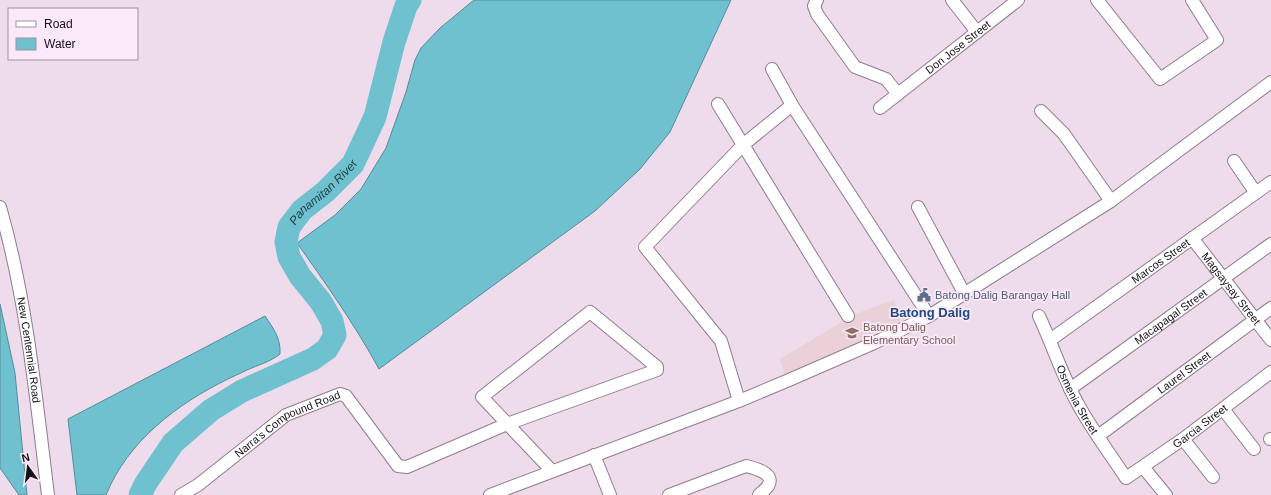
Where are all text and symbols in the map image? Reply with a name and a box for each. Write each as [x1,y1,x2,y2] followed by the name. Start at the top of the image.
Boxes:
[8,8,138,60] legend
[44,17,73,31] text: Road
[923,18,993,76] street label: Don Jose Street
[44,37,76,51] text: Water
[286,157,361,227] water label: Panamitan River
[1129,236,1192,286] street label: Marcos Street
[1199,250,1263,327] street label: Magsaysay Street
[1132,286,1209,347] street label: Macapagal Street
[916,287,932,303] public building icon: Batong Dalig Barangay Hall
[935,289,1070,301] place label: Batong Dalig Barangay Hall
[15,296,43,404] street label: New Centennial Road
[890,305,970,320] district label: Batong Dalig
[863,321,955,346] place label: Batong Dalig Elementary School
[844,325,860,341] school or university icon: Batong Dalig Elementary School
[1155,349,1213,396] street label: Laurel Street
[1054,363,1101,436] street label: Osmenia Street
[232,389,342,459] street label: Narra's Compound Road
[1170,402,1229,450] street label: Garcia Street
[8,447,48,487] north arrow
[20,451,31,464] text: N

